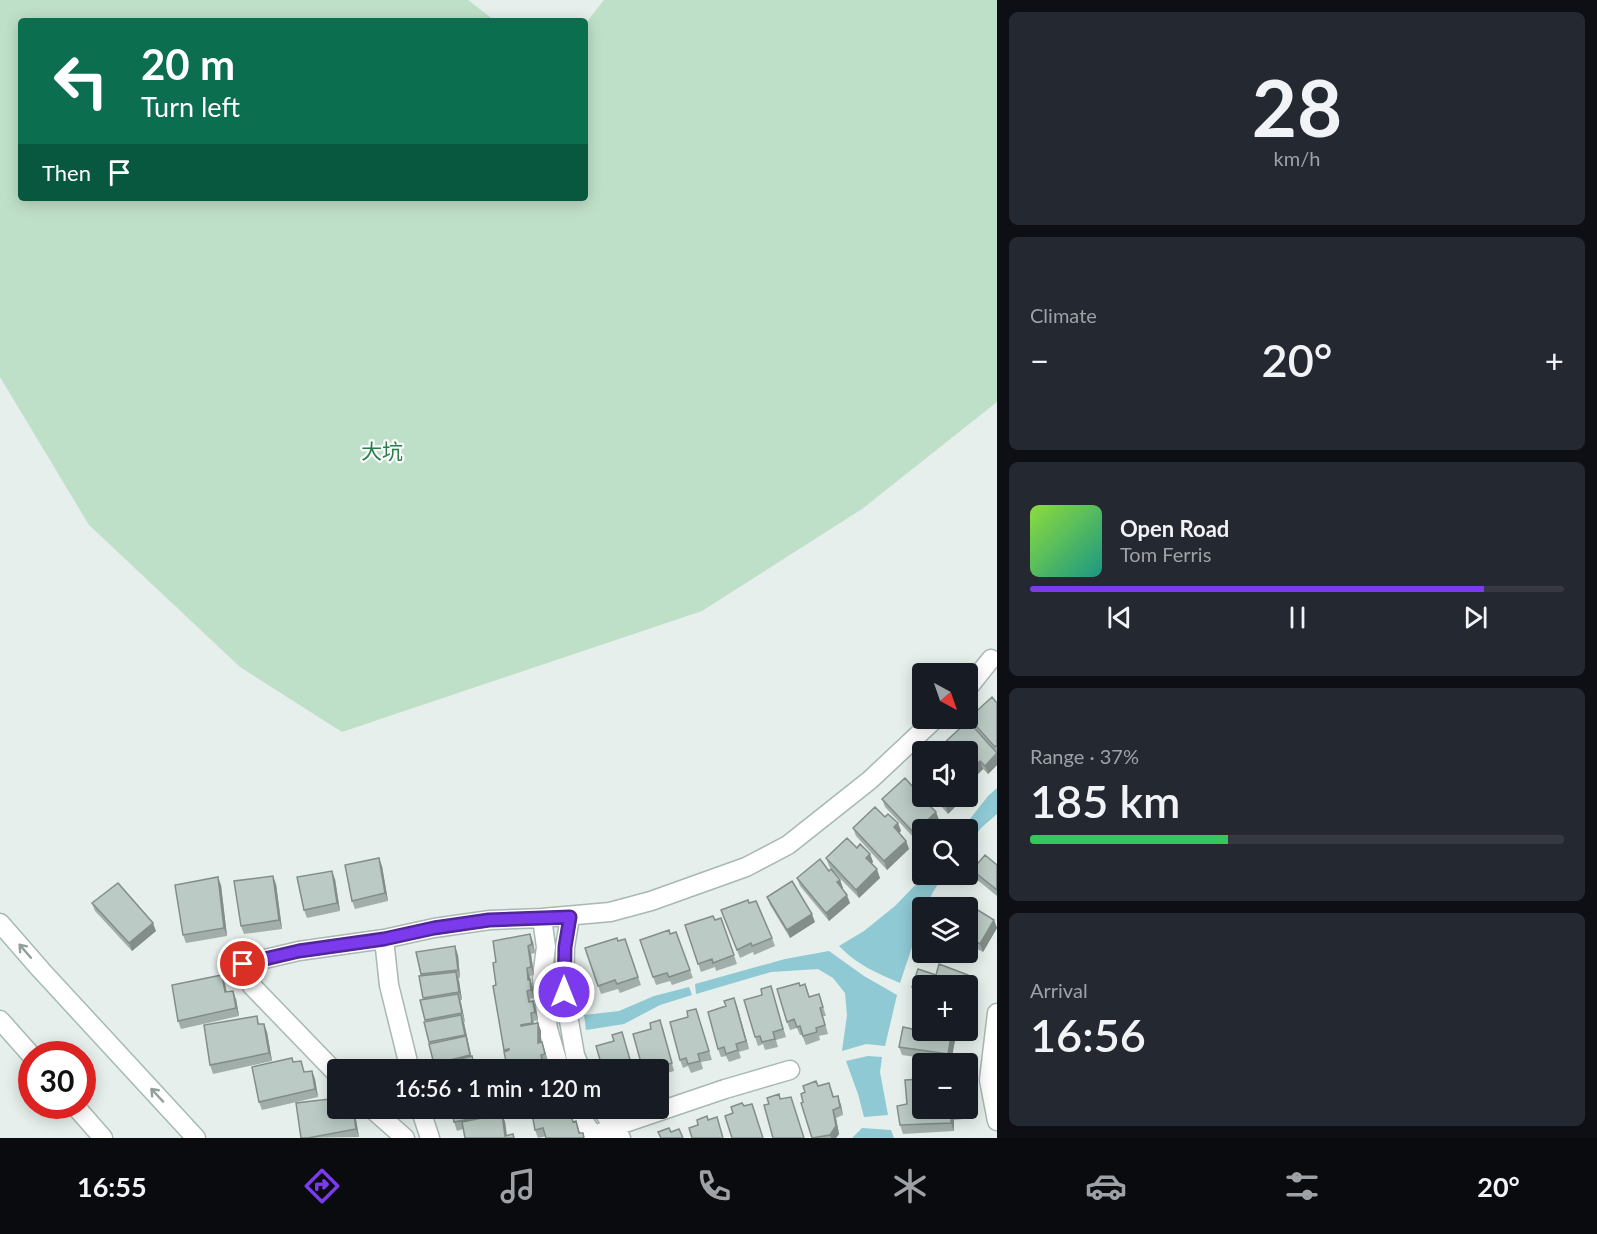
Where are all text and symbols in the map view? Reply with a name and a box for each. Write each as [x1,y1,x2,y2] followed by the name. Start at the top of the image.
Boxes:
[141,39,235,89] text: 20 m
[42,42,120,120] icon: left
[1252,60,1342,154] text: 28
[141,90,240,123] text: Turn left
[1274,146,1320,170] text: km/h
[103,156,136,189] icon: arrive
[42,159,91,186] text: Then
[1030,303,1097,327] text: Climate
[1262,333,1332,387] text: 20°
[1030,340,1049,380] text: −
[1545,340,1564,380] text: +
[361,438,403,463] park label: 大坑
[1120,515,1229,542] text: Open Road
[1120,542,1211,566] text: Tom Ferris
[1103,601,1136,634] icon: previous
[1281,601,1314,634] icon: pause
[1459,601,1492,634] icon: next
[912,663,978,729] north arrow
[912,663,978,1119] map controls
[912,741,978,807] button: sound
[1030,744,1139,768] text: Range · 37%
[1030,774,1180,828] text: 185 km
[912,819,978,885] button: search
[912,897,978,963] button: layers
[217,938,268,989] pin
[18,944,32,959] one-way arrow
[226,947,259,980] icon: arrive
[532,960,596,1024] position arrow
[912,975,978,1041] button: +
[1030,978,1088,1002] text: Arrival
[1030,1008,1146,1062] text: 16:56
[18,1041,96,1119] speed limit sign: 30
[912,1053,978,1119] button: −
[395,1075,601,1102] text: 16:56 · 1 min · 120 m
[150,1088,164,1103] one-way arrow
[301,1165,343,1207] icon: directions
[497,1165,539,1207] icon: music
[693,1165,735,1207] icon: phone
[889,1165,931,1207] icon: climate
[1085,1165,1127,1207] icon: car
[1281,1165,1323,1207] icon: filters
[77,1170,147,1203] text: 16:55
[1477,1170,1520,1203] text: 20°

